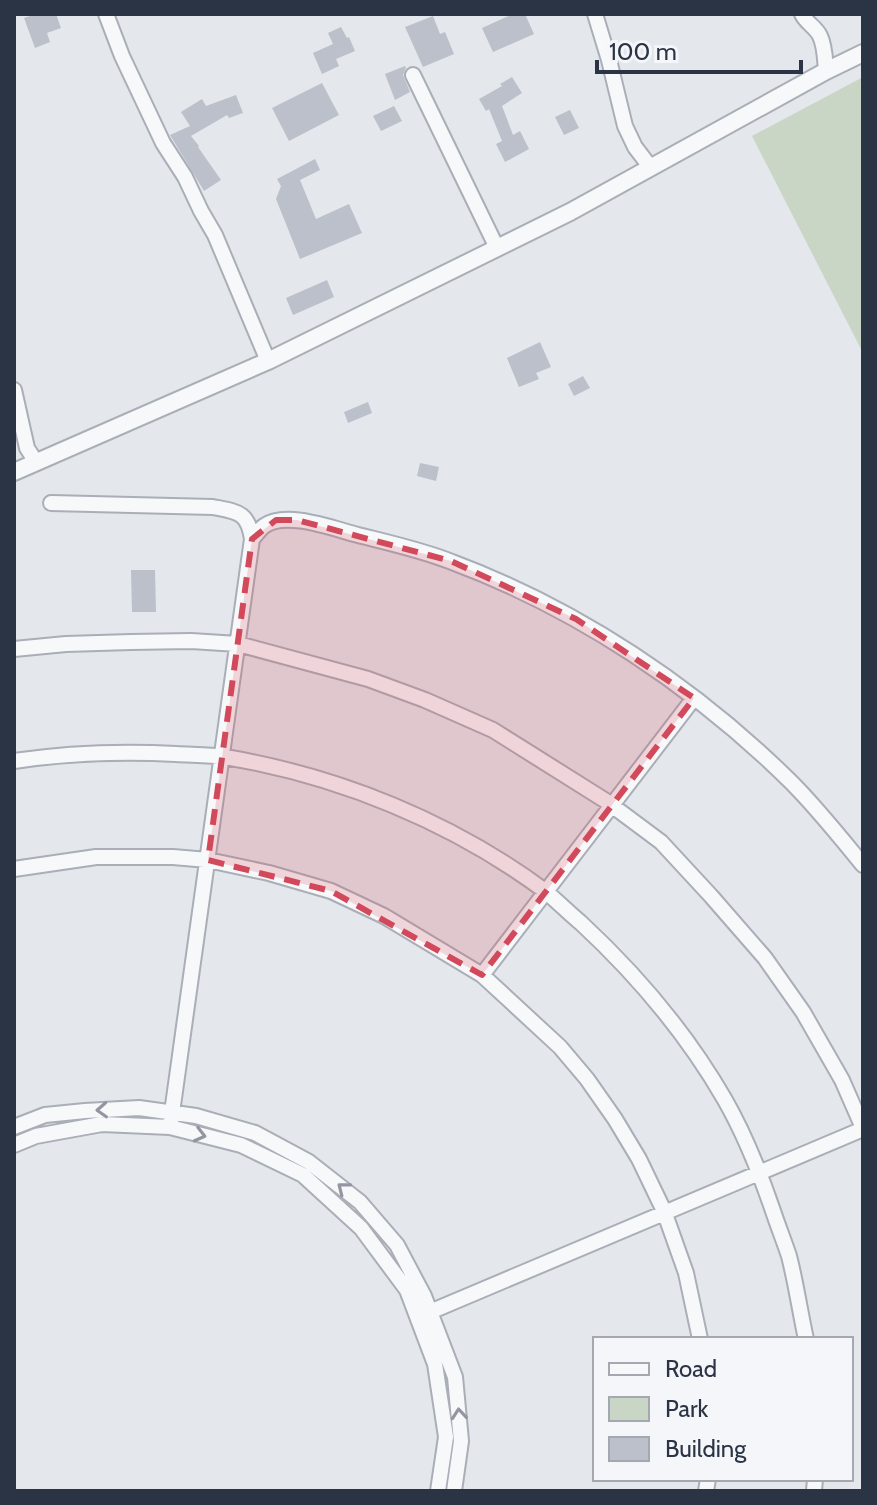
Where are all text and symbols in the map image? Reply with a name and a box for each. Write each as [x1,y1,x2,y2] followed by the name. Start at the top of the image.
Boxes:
[597,24,801,74] scale bar
[609,37,677,66] text: 100 m
[95,1101,108,1118] one-way arrow
[193,1126,207,1143] one-way arrow
[337,1184,352,1198] one-way arrow
[593,1337,853,1481] legend
[665,1354,717,1383] text: Road
[665,1394,708,1423] text: Park
[450,1407,467,1420] one-way arrow
[665,1434,747,1463] text: Building

